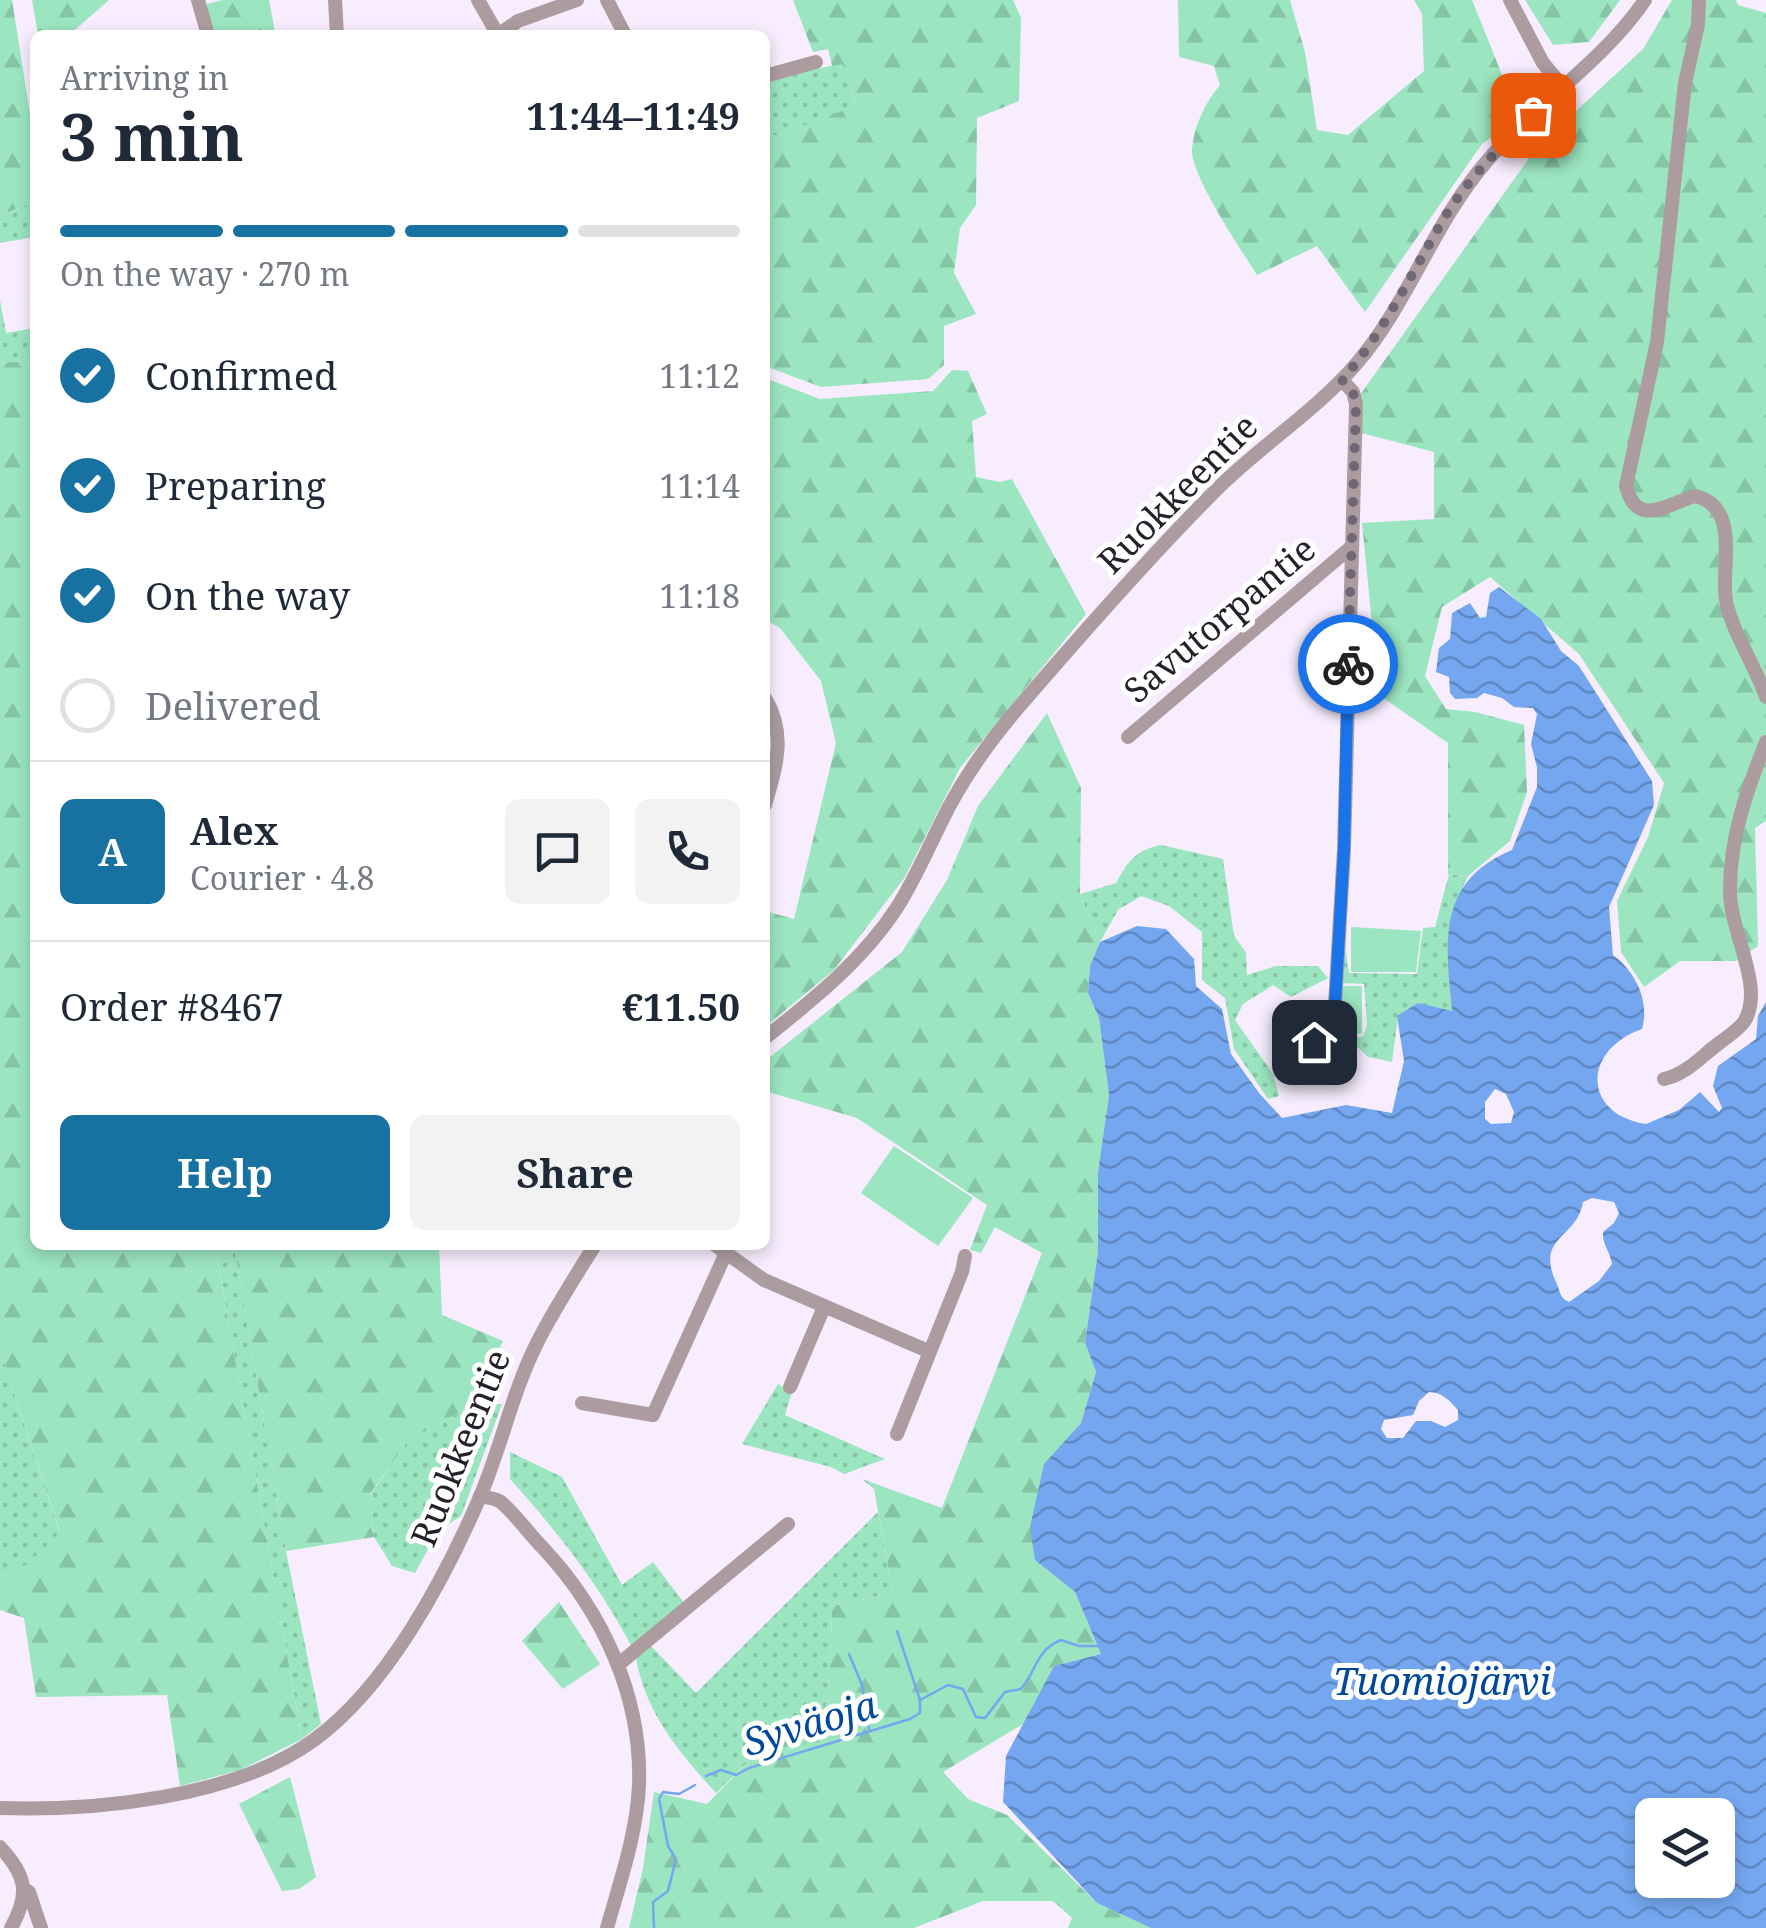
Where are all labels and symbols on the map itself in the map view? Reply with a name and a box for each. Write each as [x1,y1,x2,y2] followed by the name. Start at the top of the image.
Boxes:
[1491,73,1576,158] pin
[1087,403,1267,583] street label: Ruokkeentie
[1113,525,1325,713] street label: Savutorpantie
[1298,614,1398,714] courier
[1272,1000,1357,1085] pin
[399,1342,520,1553] street label: Ruokkeentie
[1333,1654,1552,1706] water label: Tuomiojärvi
[736,1677,883,1767] water label: Syväoja

